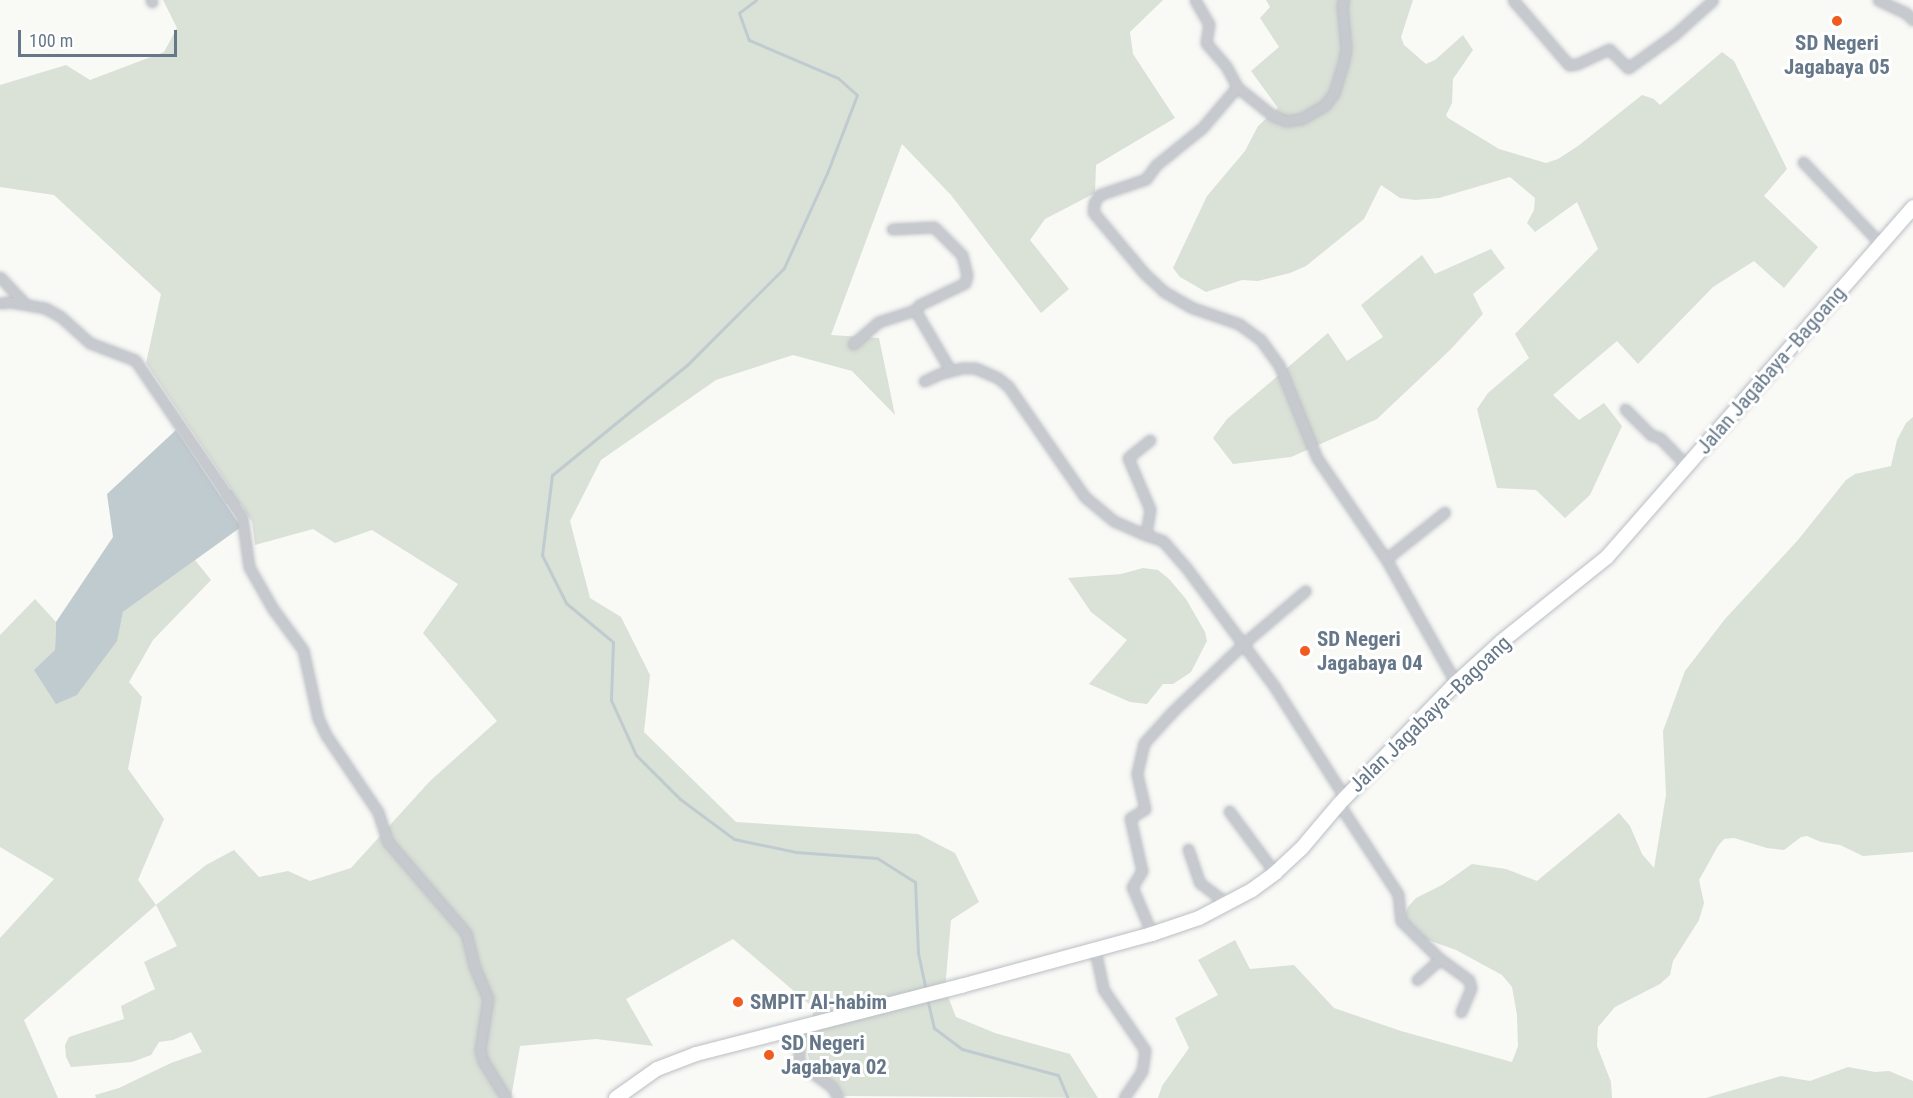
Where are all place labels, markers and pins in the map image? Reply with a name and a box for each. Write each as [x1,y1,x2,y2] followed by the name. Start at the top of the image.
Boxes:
[1830,14,1844,28] marker: SD Negeri Jagabaya 05
[1784,30,1890,80] place label: SD Negeri Jagabaya 05
[1317,626,1423,676] place label: SD Negeri Jagabaya 04
[1298,644,1312,658] marker: SD Negeri Jagabaya 04
[750,989,888,1015] place label: SMPIT Al-habim
[731,995,745,1009] marker: SMPIT Al-habim
[781,1030,887,1080] place label: SD Negeri Jagabaya 02
[762,1048,776,1062] marker: SD Negeri Jagabaya 02

